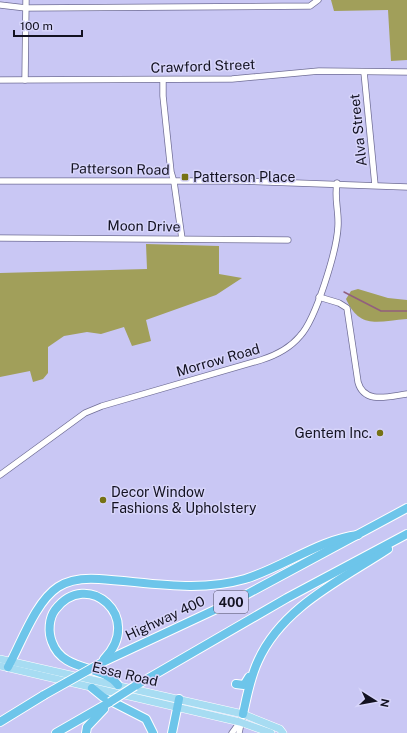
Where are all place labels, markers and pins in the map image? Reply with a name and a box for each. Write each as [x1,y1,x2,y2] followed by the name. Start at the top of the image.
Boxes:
[193,169,295,185] place label: Patterson Place
[180,172,190,182] marker: Patterson Place
[295,425,372,441] place label: Gentem Inc.
[375,428,385,438] marker: Gentem Inc.
[111,484,257,516] place label: Decor Window Fashions & Upholstery
[98,495,108,505] marker: Decor Window Fashions & Upholstery

